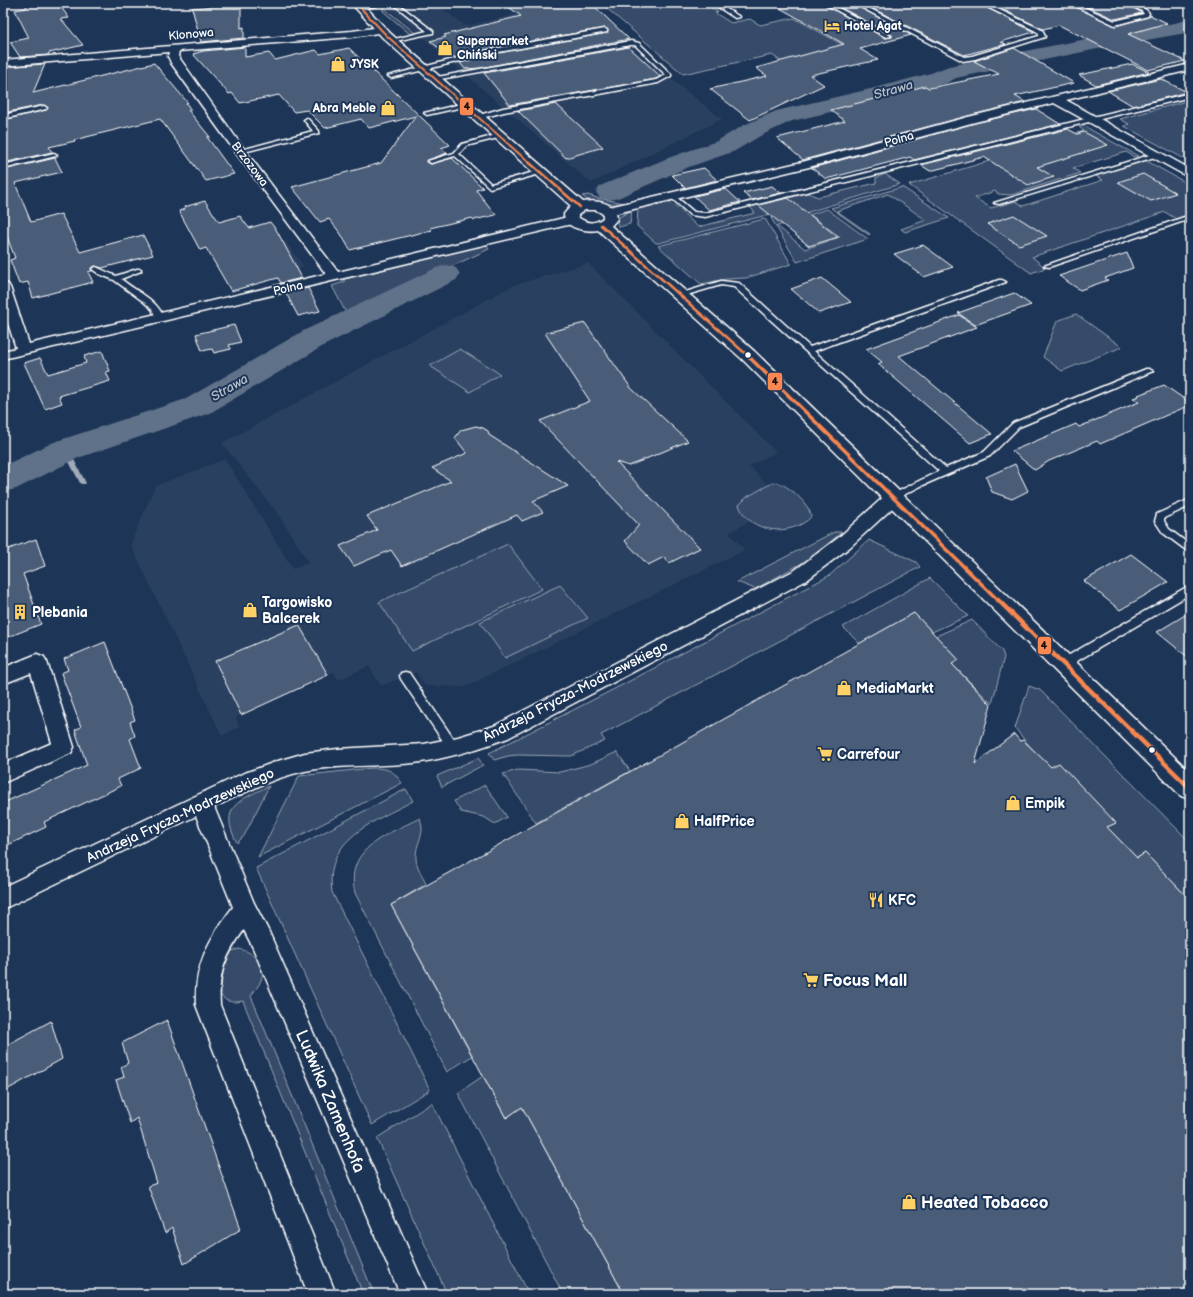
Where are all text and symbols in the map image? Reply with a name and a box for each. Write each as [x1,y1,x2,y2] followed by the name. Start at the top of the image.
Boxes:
[823,17,841,35] hotel icon: Hotel Agat
[844,19,902,34] place label: Hotel Agat
[168,25,215,44] street label: Klonowa
[457,34,528,63] place label: Supermarket Chiński
[436,39,454,57] shop icon: Supermarket Chiński
[329,55,347,73] shop icon: JYSK
[350,57,379,72] place label: JYSK
[872,77,915,103] water label: Strawa
[459,97,474,116] line badge: 4
[379,99,397,117] shop icon: Abra Meble
[464,100,471,113] text: 4
[312,101,376,116] place label: Abra Meble
[883,128,916,151] street label: Polna
[228,139,271,190] street label: Brzozowa
[272,278,305,299] street label: Polna
[743,350,753,360] unlabelled marker
[208,371,251,405] water label: Strawa
[767,372,783,391] line badge: 4
[772,375,779,388] text: 4
[262,594,332,627] place label: Targowisko Balcerek
[241,601,259,619] shop icon: Targowisko Balcerek
[11,603,29,621] building icon: Plebania
[32,604,88,621] place label: Plebania
[1037,636,1052,655] line badge: 4
[480,637,671,746] street label: Andrzeja Frycza-Modrzewskiego
[1041,639,1048,652] text: 4
[835,679,853,697] shop icon: MediaMarkt
[856,680,934,697] place label: MediaMarkt
[816,745,834,763] supermarket icon: Carrefour
[1147,745,1157,755] unlabelled marker
[837,746,901,763] place label: Carrefour
[83,764,277,867] street label: Andrzeja Frycza-Modrzewskiego
[1004,794,1022,812] shop icon: Empik
[1025,795,1066,812] place label: Empik
[673,812,691,830] shop icon: HalfPrice
[694,813,755,830] place label: HalfPrice
[867,891,885,909] restaurant icon: KFC
[888,892,916,909] place label: KFC
[802,971,820,989] supermarket icon: Focus Mall
[823,971,907,991] place label: Focus Mall
[291,1027,369,1176] street label: Ludwika Zamenhofa
[900,1193,918,1211] shop icon: Heated Tobacco
[921,1193,1049,1213] place label: Heated Tobacco

